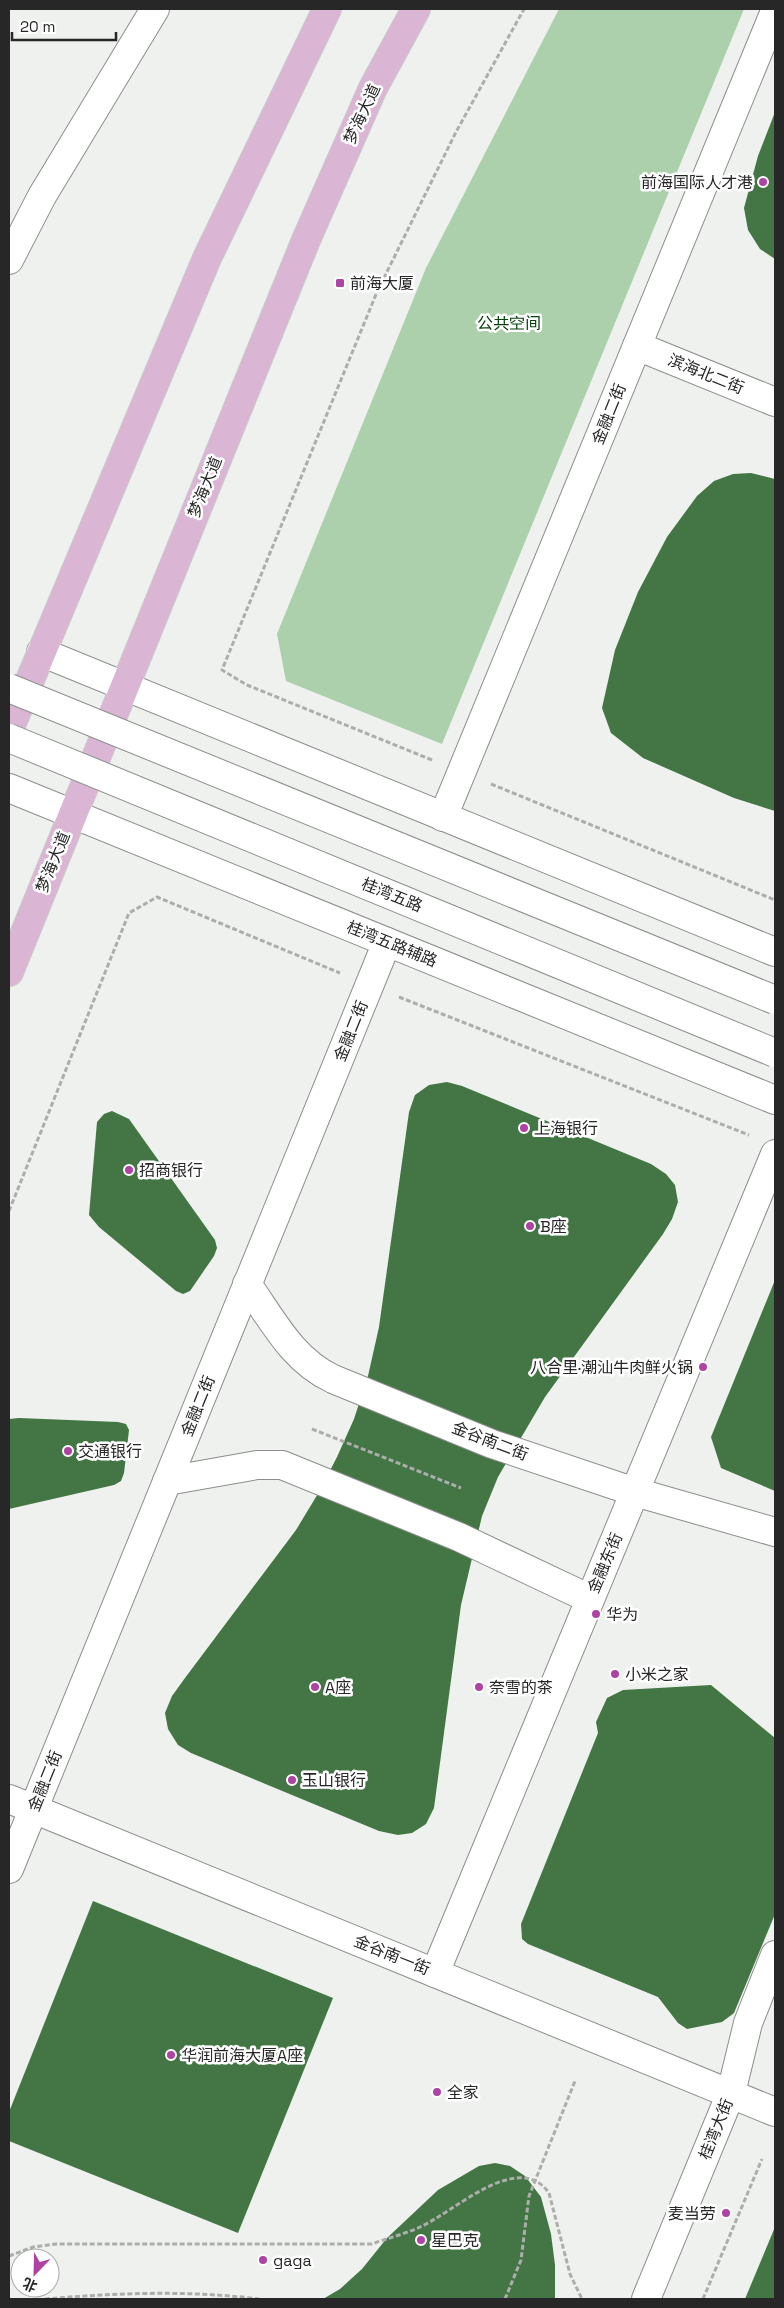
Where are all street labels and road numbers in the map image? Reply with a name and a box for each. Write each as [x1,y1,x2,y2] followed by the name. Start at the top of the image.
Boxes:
[339,81,385,147] street label: 梦海大道
[665,349,747,399] street label: 滨海北二街
[587,380,631,448] street label: 金融二街
[183,453,227,521] street label: 梦海大道
[31,828,75,896] street label: 梦海大道
[358,873,426,917] street label: 桂湾五路
[344,916,440,972] street label: 桂湾五路辅路
[329,997,373,1065] street label: 金融二街
[176,1372,220,1440] street label: 金融二街
[449,1417,531,1465] street label: 金谷南二街
[583,1529,627,1597] street label: 金融东街
[23,1747,67,1815] street label: 金融二街
[351,1930,433,1980] street label: 金谷南一街
[694,2095,738,2163] street label: 桂湾大街

